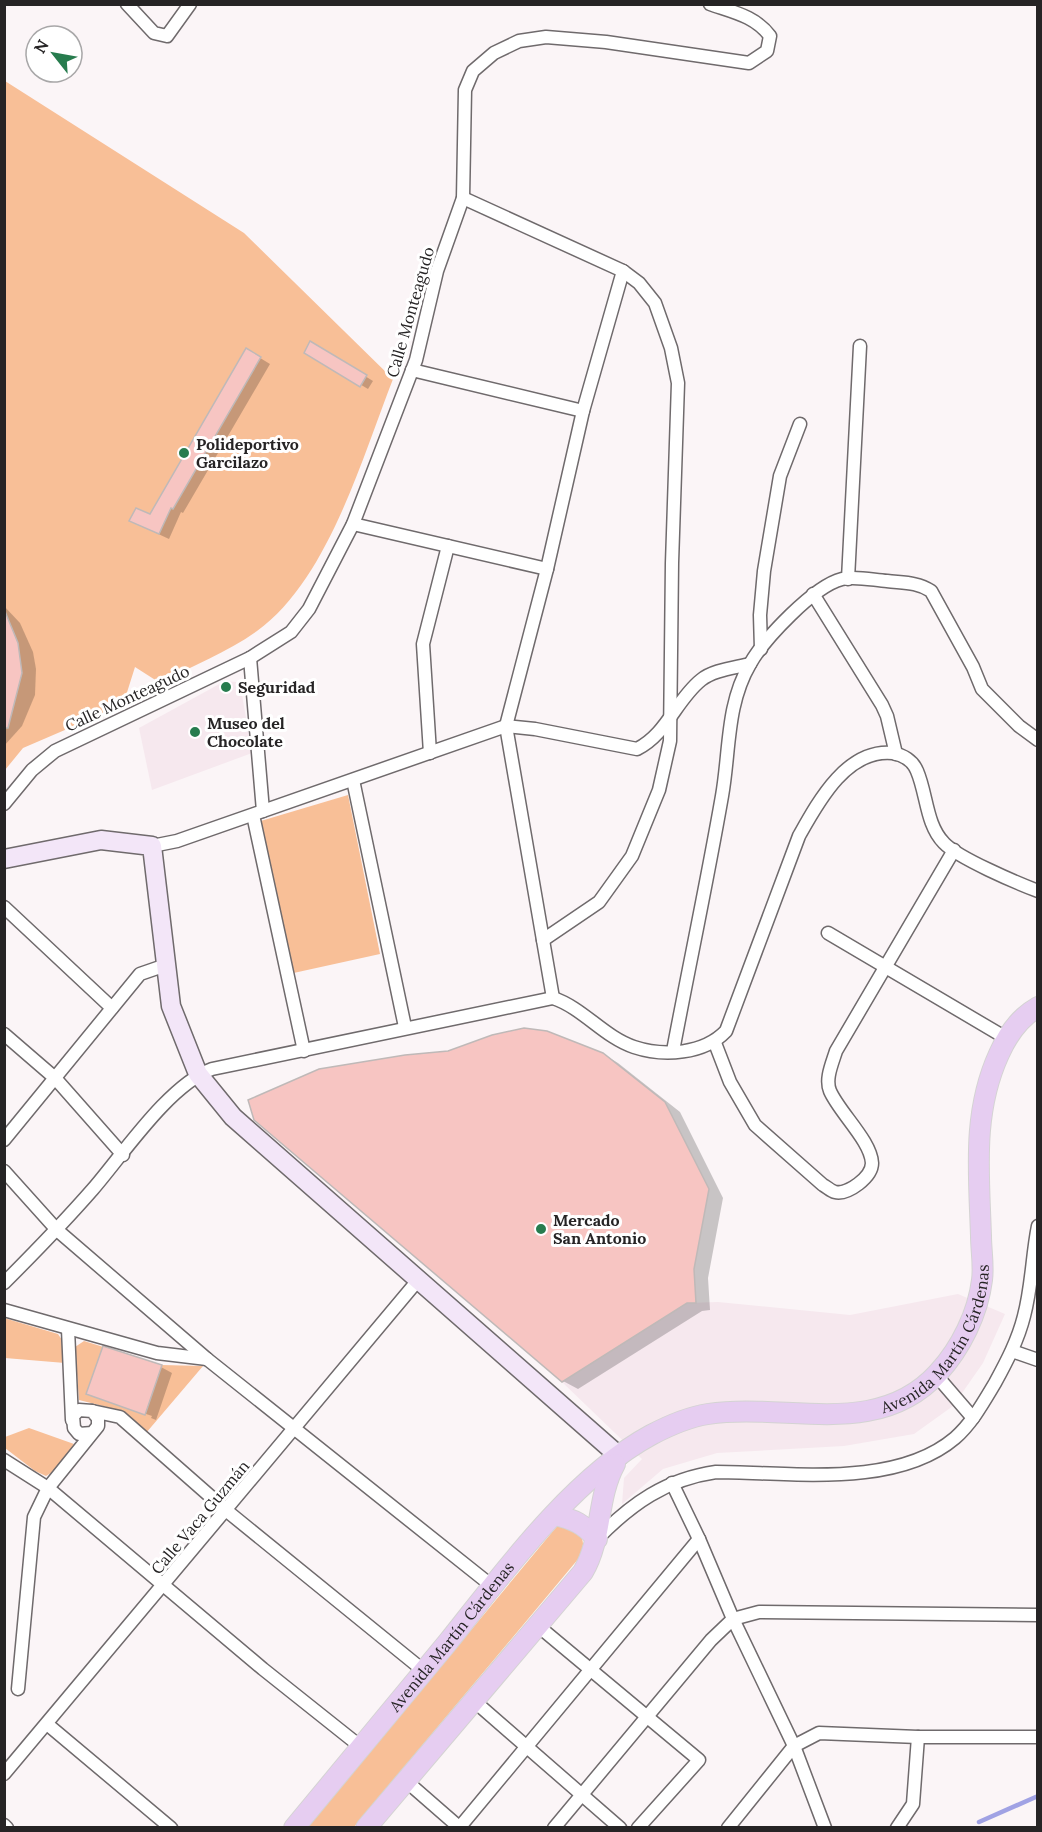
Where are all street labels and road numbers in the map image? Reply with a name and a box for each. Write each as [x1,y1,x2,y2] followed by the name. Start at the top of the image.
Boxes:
[382,244,438,380] street label: Calle Monteagudo
[62,660,192,736] street label: Calle Monteagudo
[877,1264,993,1418] street label: Avenida Martín Cárdenas
[147,1456,254,1578] street label: Calle Vaca Guzmán
[384,1557,518,1716] street label: Avenida Martín Cárdenas

